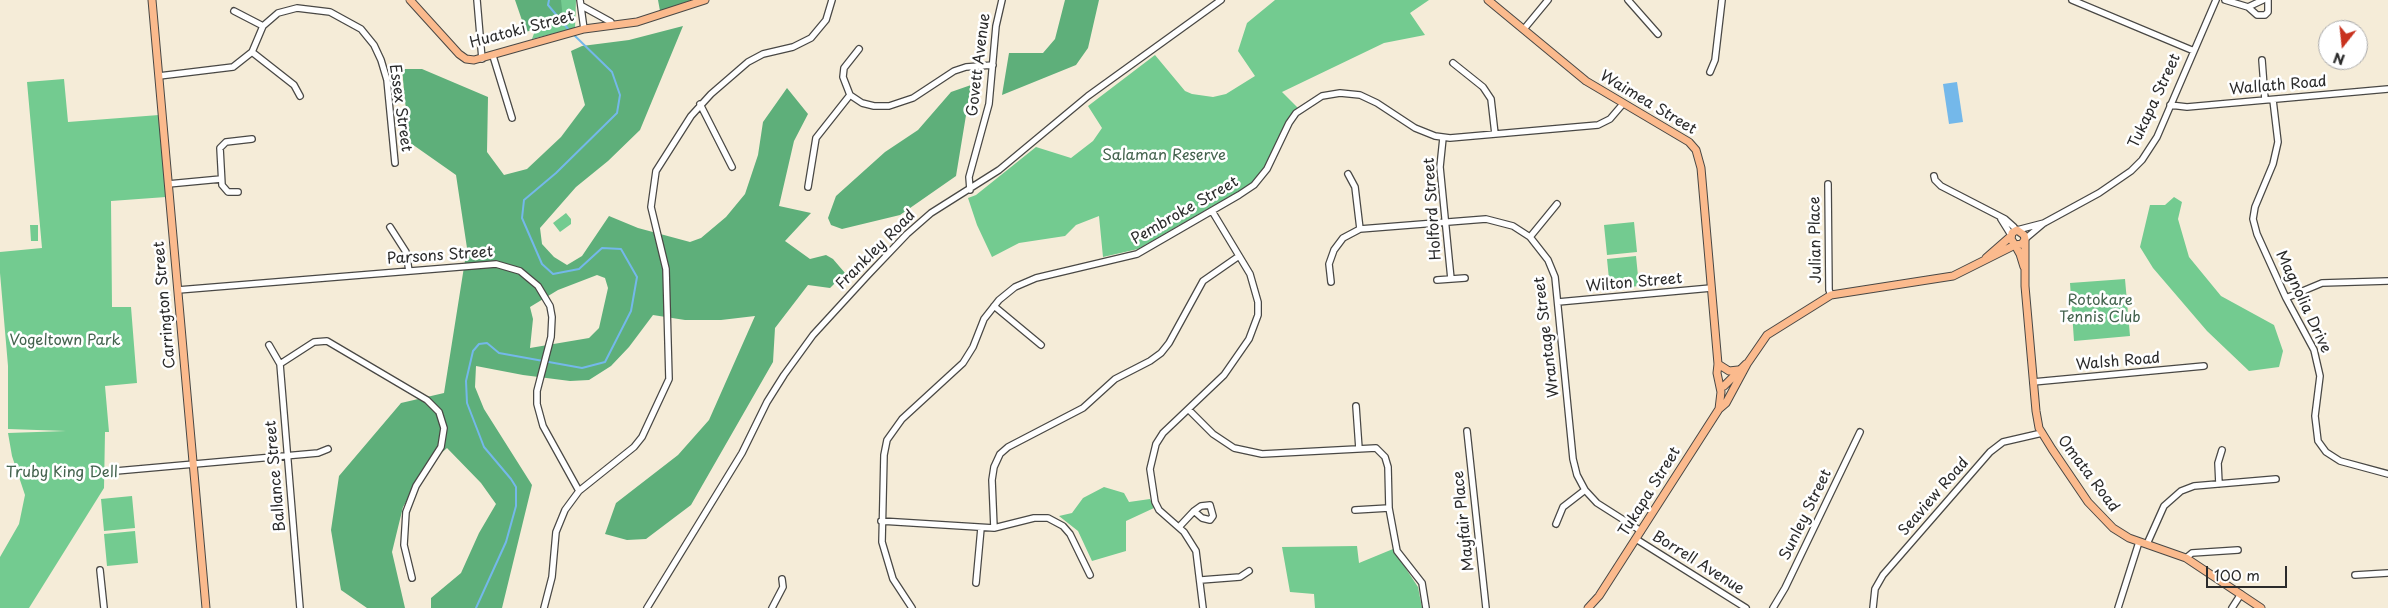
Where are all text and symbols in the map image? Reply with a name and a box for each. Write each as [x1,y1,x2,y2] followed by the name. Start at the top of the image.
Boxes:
[468,7,576,53] street label: Huatoki Street
[964,12,994,118] street label: Govett Avenue
[2318,20,2368,70] north arrow
[2331,47,2347,71] text: N
[2125,51,2185,151] street label: Tukapa Street
[385,63,415,153] street label: Essex Street
[1597,67,1699,139] street label: Waimea Street
[2229,73,2327,99] street label: Wallath Road
[1102,147,1226,165] park label: Salaman Reserve
[1420,157,1446,261] street label: Holford Street
[1128,173,1242,249] street label: Pembroke Street
[1806,196,1826,284] street label: Julian Place
[833,207,919,293] street label: Frankley Road
[150,241,180,369] street label: Carrington Street
[386,243,494,269] street label: Parsons Street
[2271,248,2335,356] street label: Magnolia Drive
[1585,270,1683,296] street label: Wilton Street
[1531,276,1563,398] street label: Wrantage Street
[2059,292,2141,327] park label: Rotokare Tennis Club
[9,332,121,350] park label: Vogeltown Park
[2075,349,2161,375] street label: Walsh Road
[262,420,290,532] street label: Ballance Street
[2053,432,2123,516] street label: Omata Road
[1615,444,1685,540] street label: Tukapa Street
[1895,454,1973,540] street label: Seaview Road
[6,464,118,482] park label: Truby King Dell
[1776,467,1836,563] street label: Sunley Street
[1450,470,1478,572] street label: Mayfair Place
[1649,528,1747,598] street label: Borrell Avenue
[2208,556,2289,588] scale bar
[2214,563,2260,586] text: 100 m

